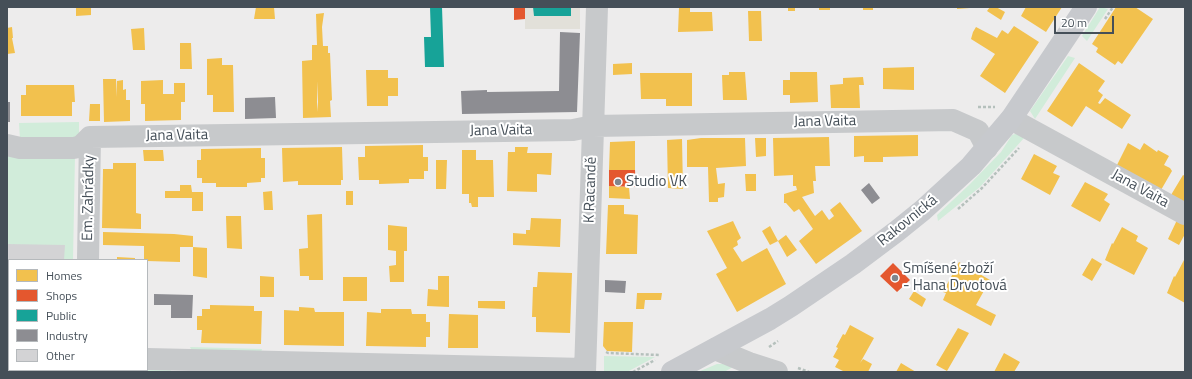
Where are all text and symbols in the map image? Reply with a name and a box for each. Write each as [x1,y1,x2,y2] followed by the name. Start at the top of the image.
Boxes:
[1056,8,1116,34] scale bar
[1061,13,1087,32] text: 20 m
[794,112,856,132] street label: Jana Vaita
[470,121,532,141] street label: Jana Vaita
[146,126,208,146] street label: Jana Vaita
[79,155,99,241] street label: Em. Zahrádky
[581,157,601,223] street label: K Racandě
[1108,166,1172,212] street label: Jana Vaita
[626,173,687,191] place label: Studio VK
[613,177,623,187] marker: Studio VK
[875,192,941,250] street label: Rakovnická
[8,259,148,371] legend
[903,260,1007,295] place label: Smíšené zboží - Hana Drvotová
[46,266,82,285] text: Homes
[890,273,900,283] marker: Smíšené zboží - Hana Drvotová
[46,286,77,305] text: Shops
[46,306,76,325] text: Public
[46,326,88,345] text: Industry
[46,346,75,365] text: Other

